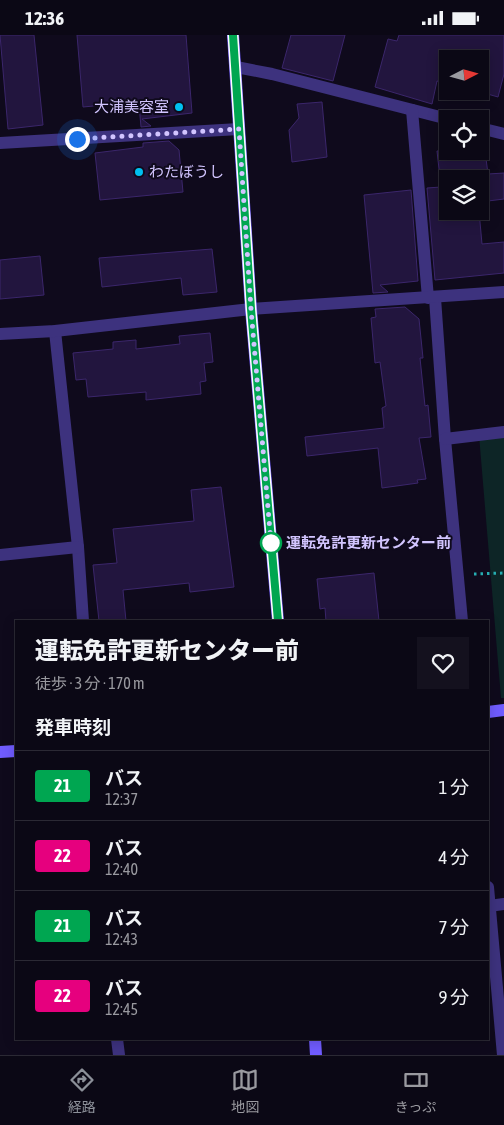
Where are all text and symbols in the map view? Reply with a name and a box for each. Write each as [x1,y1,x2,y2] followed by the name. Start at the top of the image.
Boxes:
[25,7,64,29] text: 12:36
[439,50,489,100] north arrow
[439,50,489,220] map controls
[94,98,169,115] place label: 大浦美容室
[173,101,185,113] marker: 大浦美容室
[439,110,489,160] button: locate
[65,127,90,152] your location
[149,163,224,180] place label: わたぼうし
[133,166,145,178] marker: わたぼうし
[439,170,489,220] button: layers
[260,532,282,554] marker: 運転免許更新センター前
[286,534,451,551] place label: 運転免許更新センター前
[35,637,299,664] text: 運転免許更新センター前
[417,637,469,689] button: heart
[35,674,145,692] text: 徒歩 · 3 分 · 170 m
[35,716,111,738] text: 発車時刻
[105,767,143,789] text: バス
[54,775,71,796] text: 21
[438,776,469,798] text: 1 分
[105,790,138,808] text: 12:37
[105,837,143,859] text: バス
[54,845,71,866] text: 22
[438,846,469,868] text: 4 分
[105,860,138,878] text: 12:40
[105,907,143,929] text: バス
[54,915,71,936] text: 21
[438,916,469,938] text: 7 分
[105,930,138,948] text: 12:43
[105,977,143,999] text: バス
[54,985,71,1006] text: 22
[438,986,469,1008] text: 9 分
[105,1000,138,1018] text: 12:45
[68,1066,96,1116] tab: 経路
[231,1066,259,1116] tab: 地図
[395,1066,436,1116] tab: きっぷ

